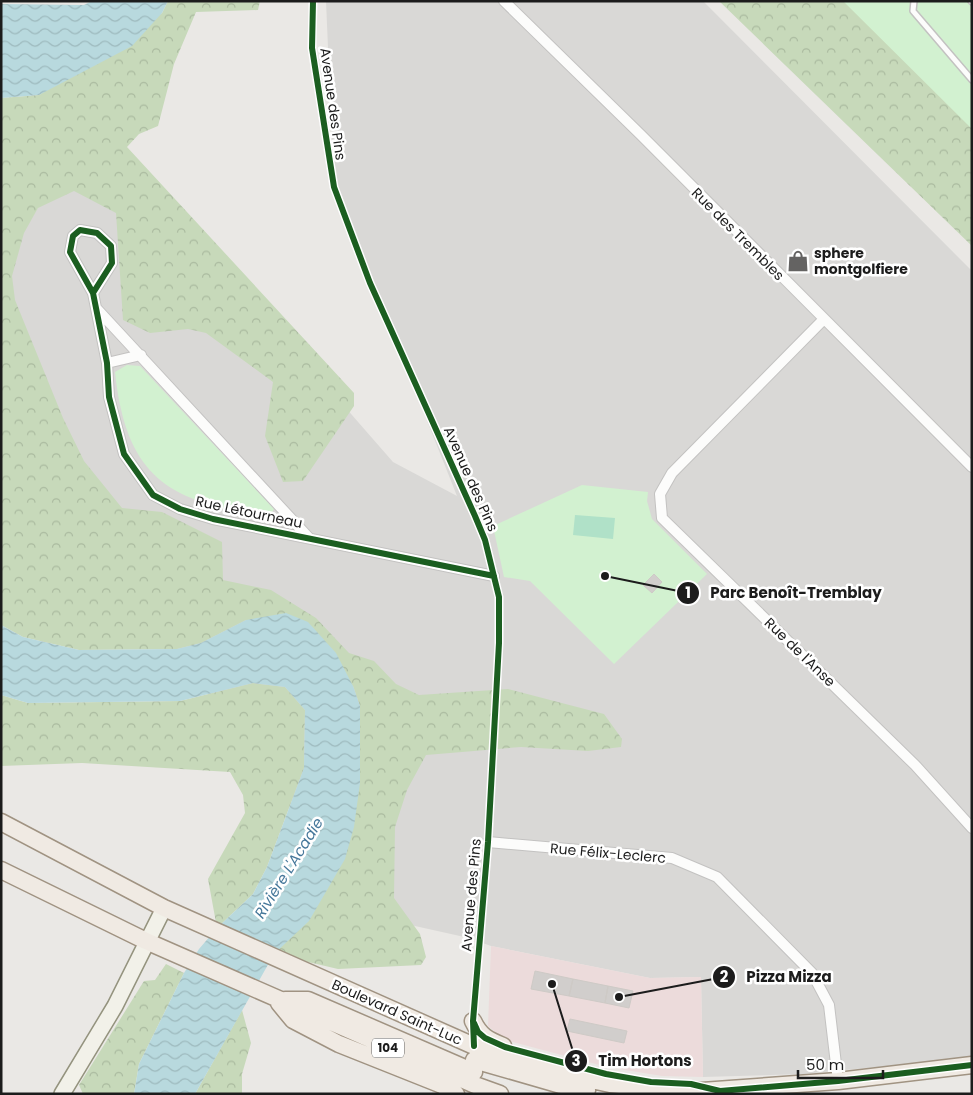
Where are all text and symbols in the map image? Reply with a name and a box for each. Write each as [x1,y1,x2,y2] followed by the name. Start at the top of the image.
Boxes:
[315,46,351,162] street label: Avenue des Pins
[687,183,789,285] street label: Rue des Trembles
[814,243,908,279] place label: sphere montgolfiere
[785,248,811,274] shop icon: sphere montgolfiere
[439,423,503,535] street label: Avenue des Pins
[194,491,304,533] street label: Rue Létourneau
[675,578,892,608] callout: Parc Benoît-Tremblay
[685,582,691,603] text: 1
[710,582,882,603] text: Parc Benoît-Tremblay
[760,613,840,691] street label: Rue de l'Anse
[249,813,328,922] water label: Rivière L'Acadie
[456,838,486,952] street label: Avenue des Pins
[549,838,667,868] street label: Rue Félix-Leclerc
[711,962,842,992] callout: Pizza Mizza
[720,966,729,987] text: 2
[746,966,832,987] text: Pizza Mizza
[329,974,465,1050] street label: Boulevard Saint-Luc
[372,1038,404,1058] road number: 104
[564,1046,702,1076] callout: Tim Hortons
[798,1048,883,1080] scale bar
[571,1050,581,1071] text: 3
[598,1050,692,1071] text: Tim Hortons
[806,1054,844,1075] text: 50 m

